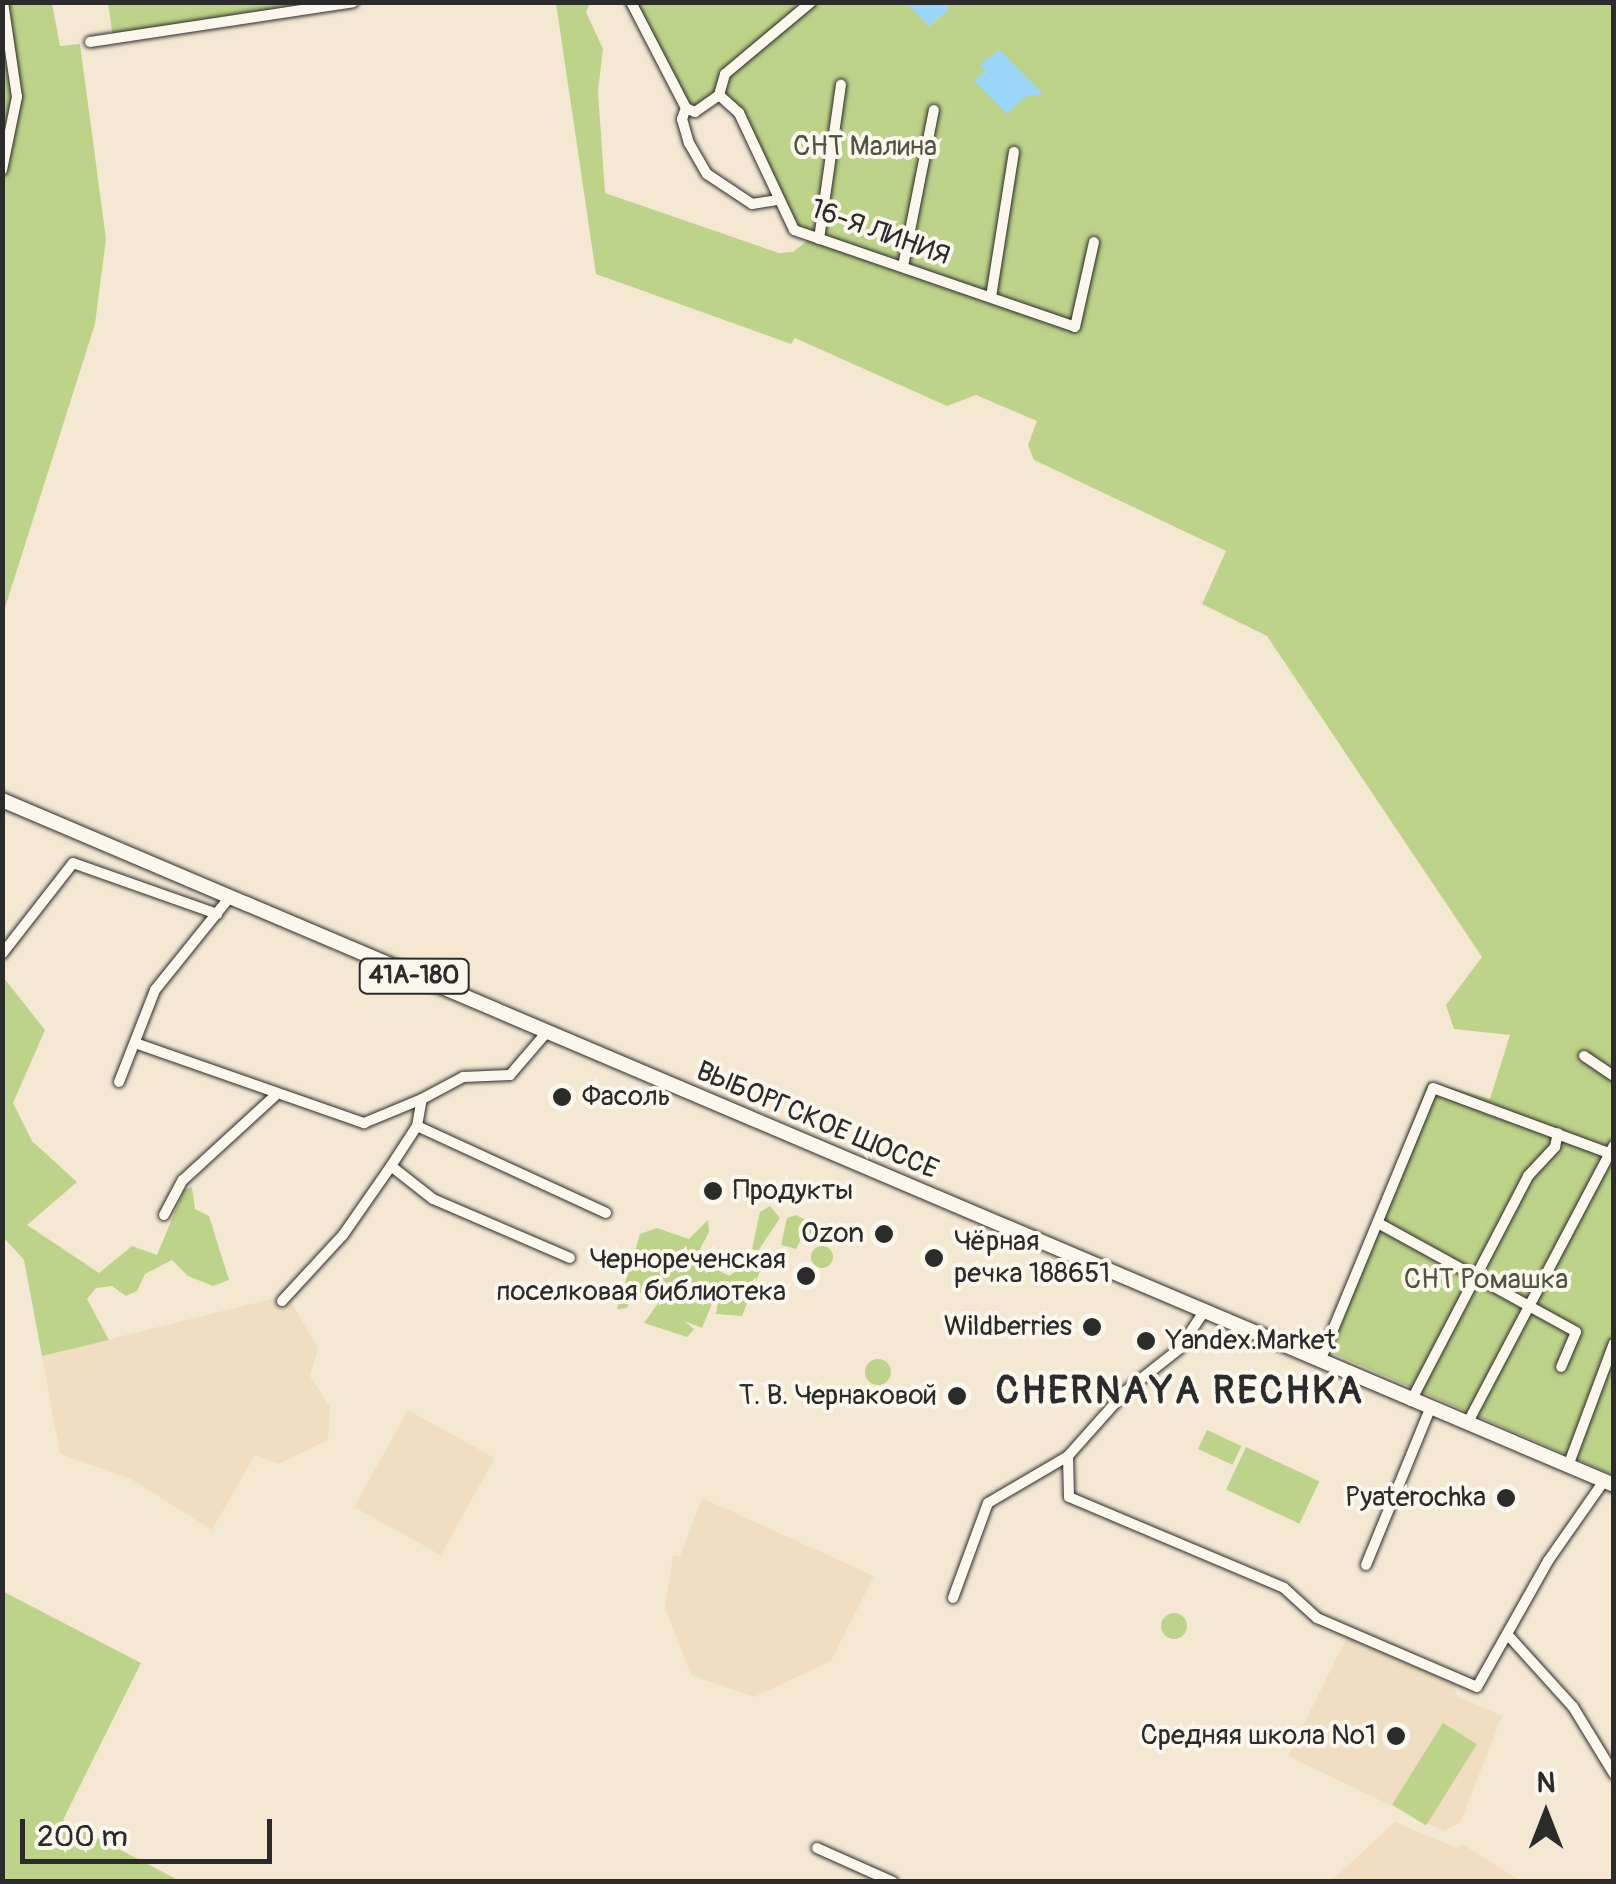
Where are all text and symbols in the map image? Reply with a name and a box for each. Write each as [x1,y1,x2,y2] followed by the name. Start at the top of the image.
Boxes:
[793,130,937,164] park label: СНТ Малина
[806,192,954,274] street label: 16-Я ЛИНИЯ
[356,956,472,996] road number: 41А-180
[691,1055,943,1187] street label: ВЫБОРГСКОЕ ШОССЕ
[582,1080,671,1114] place label: Фасоль
[551,1086,573,1108] marker: Фасоль
[733,1174,853,1208] place label: Продукты
[702,1180,724,1202] marker: Продукты
[801,1217,864,1251] place label: Ozon
[873,1223,895,1245] marker: Ozon
[954,1225,1110,1291] place label: Чёрная речка 188651
[496,1243,786,1309] place label: Чернореченская поселковая библиотека
[923,1247,945,1269] marker: Чёрная речка 188651
[1404,1263,1568,1297] park label: СНТ Ромашка
[795,1265,817,1287] marker: Чернореченская поселковая библиотека
[944,1310,1072,1344] place label: Wildberries
[1081,1316,1103,1338] marker: Wildberries
[1166,1324,1336,1358] place label: Yandex.Market
[1135,1330,1157,1352] marker: Yandex.Market
[996,1369,1364,1415] district label: CHERNAYA RECHKA
[739,1379,937,1413] place label: Т. В. Чернаковой
[946,1385,968,1407] marker: Т. В. Чернаковой
[1345,1481,1486,1515] place label: Pyaterochka
[1495,1487,1517,1509] marker: Pyaterochka
[1140,1719,1376,1753] place label: Средняя школа №1
[1385,1725,1407,1747] marker: Средняя школа №1
[1496,1764,1596,1864] north arrow
[1537,1766,1555,1801] text: N
[25,1799,278,1861] scale bar
[37,1818,128,1855] text: 200 m

